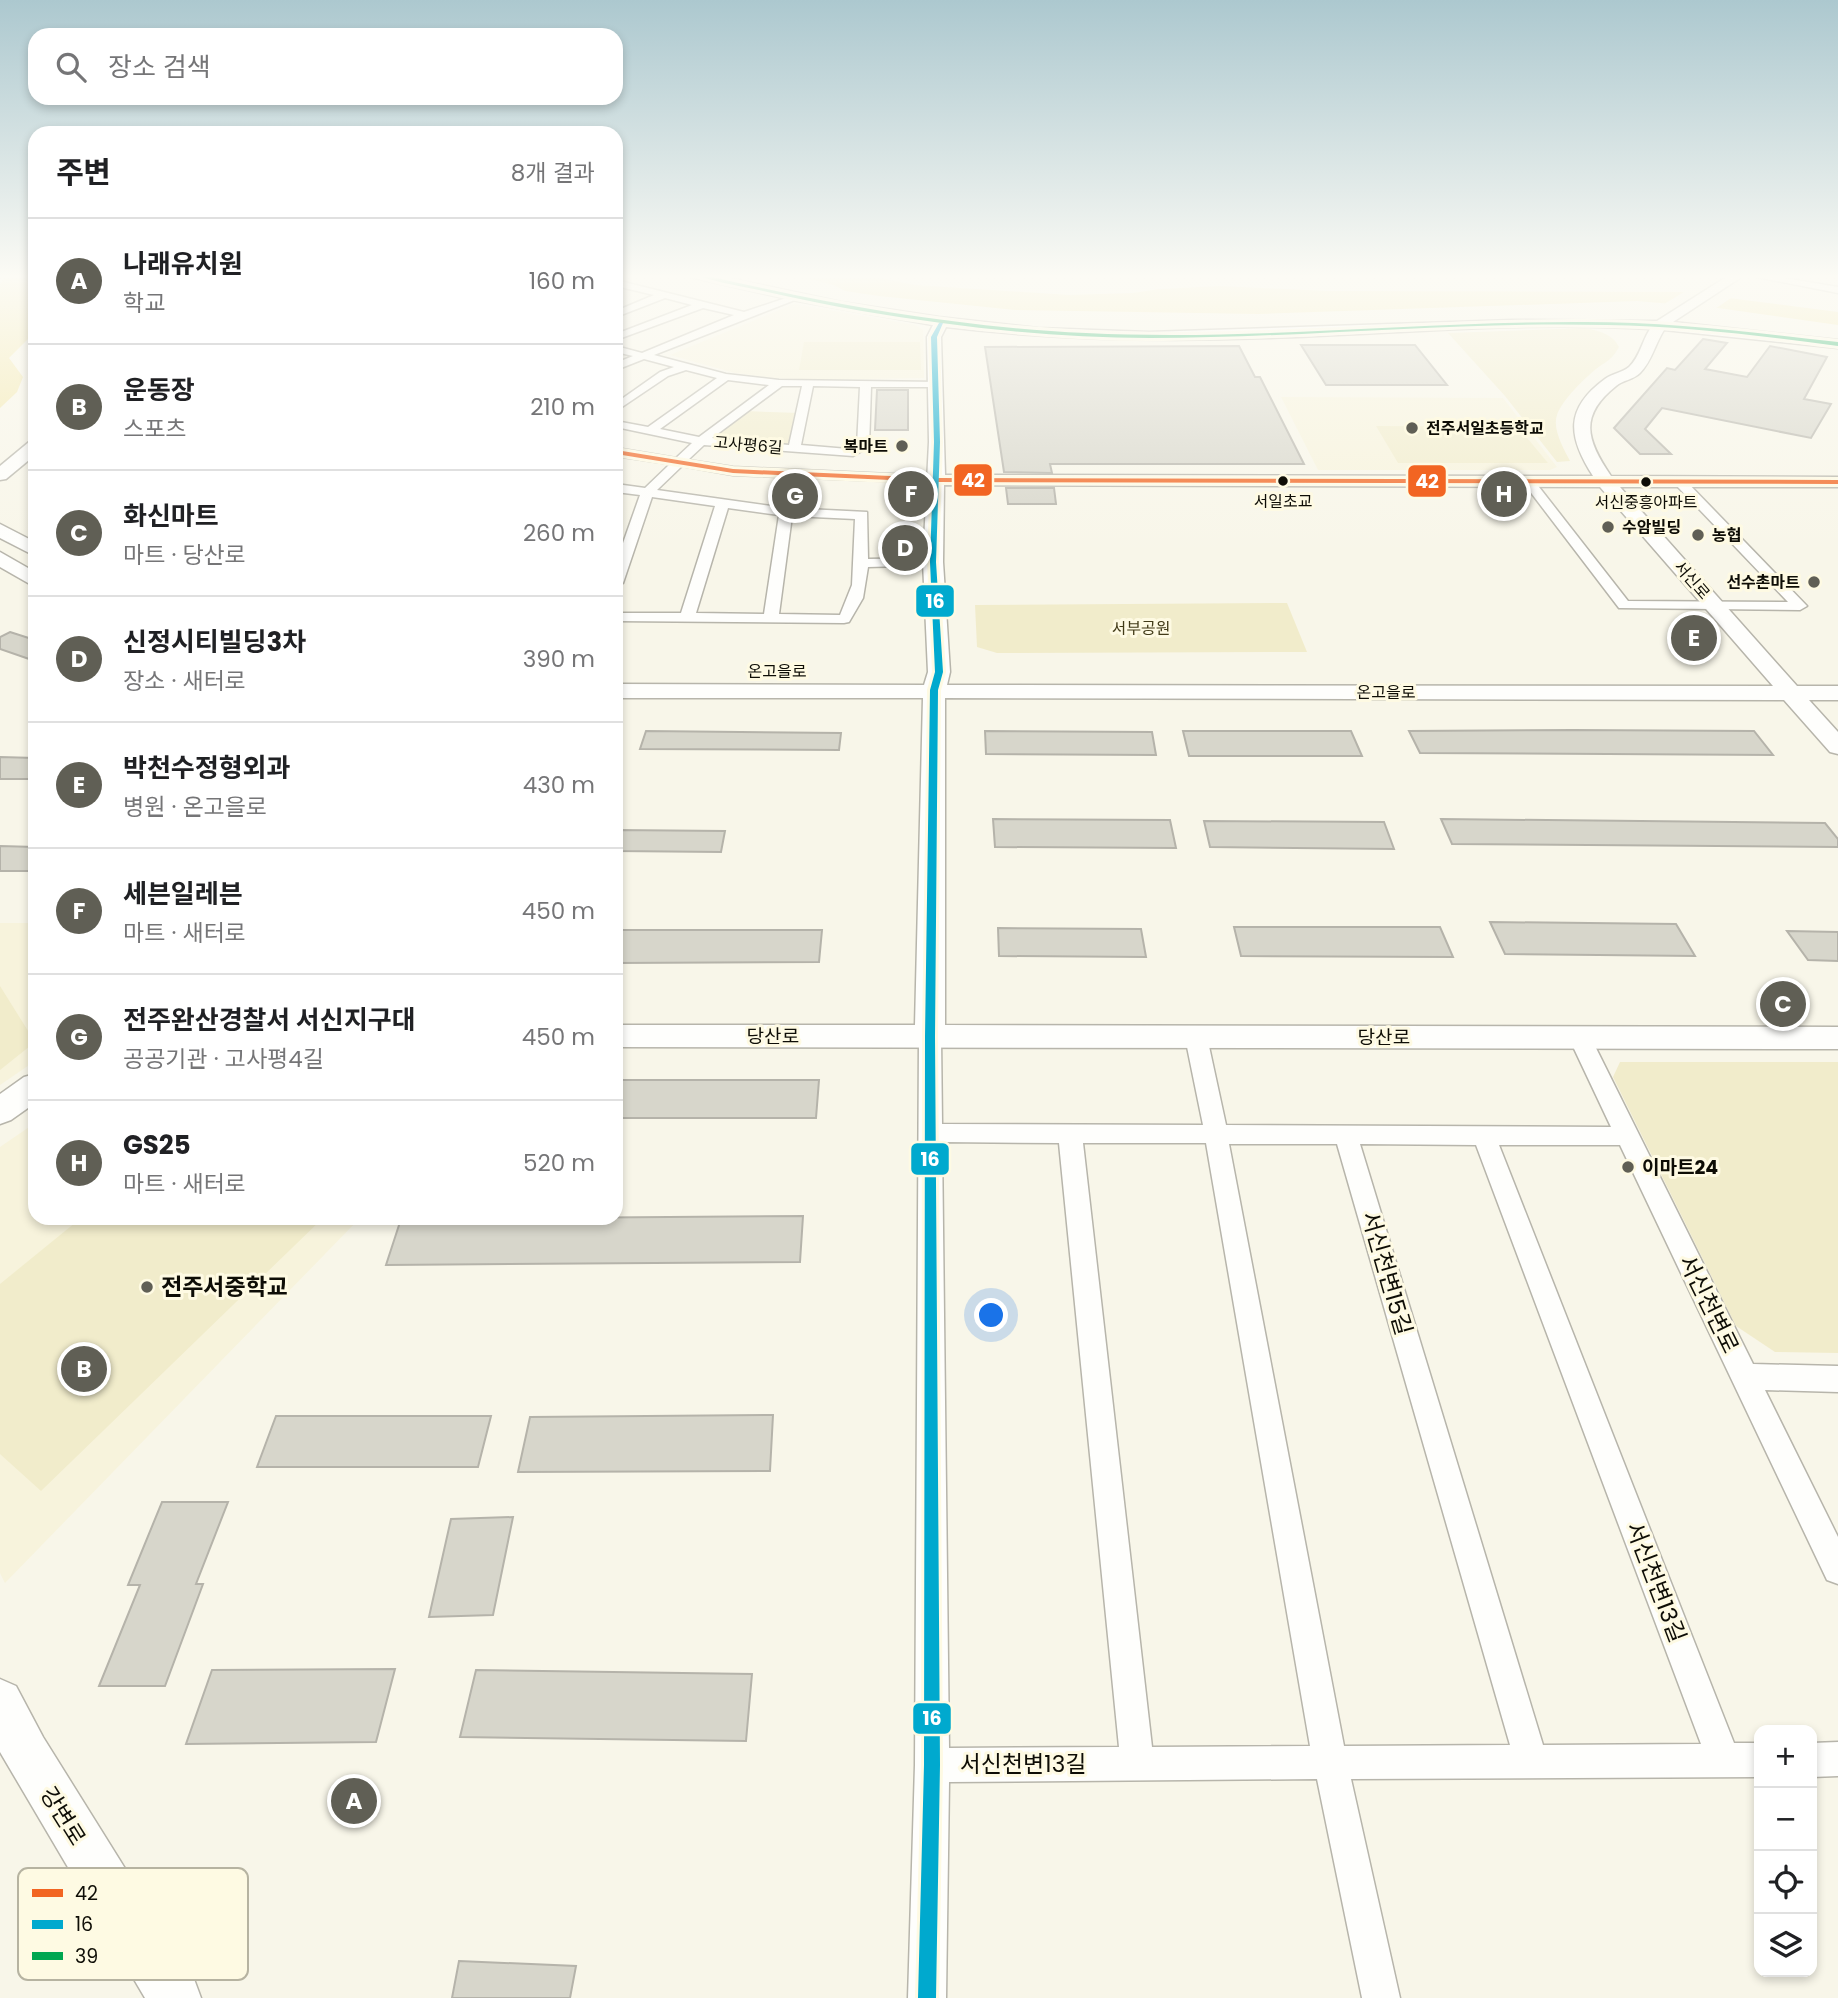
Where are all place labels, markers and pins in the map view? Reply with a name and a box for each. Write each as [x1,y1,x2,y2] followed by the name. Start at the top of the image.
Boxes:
[1426,417,1544,440] place label: 전주서일초등학교
[1404,420,1420,436] marker: 전주서일초등학교
[844,435,888,458] place label: 복마트
[894,438,910,454] marker: 복마트
[888,468,934,520] pin: F
[1481,468,1527,520] pin: H
[772,470,818,522] pin: G
[1276,474,1290,488] marker: 서일초교
[1639,475,1653,489] marker: 서신중흥아파트
[1254,490,1312,513] place label: 서일초교
[1594,491,1698,514] place label: 서신중흥아파트
[1622,516,1681,539] place label: 수암빌딩
[1600,519,1616,535] marker: 수암빌딩
[882,522,928,574] pin: D
[1712,524,1741,547] place label: 농협
[1690,527,1706,543] marker: 농협
[1726,571,1800,594] place label: 선수촌마트
[1806,574,1822,590] marker: 선수촌마트
[1671,612,1717,664] pin: E
[1760,978,1806,1030] pin: C
[1642,1154,1718,1181] place label: 이마트24
[1620,1159,1636,1175] marker: 이마트24
[161,1271,288,1303] place label: 전주서중학교
[139,1279,155,1295] marker: 전주서중학교
[61,1343,107,1395] pin: B
[331,1775,377,1827] pin: A

